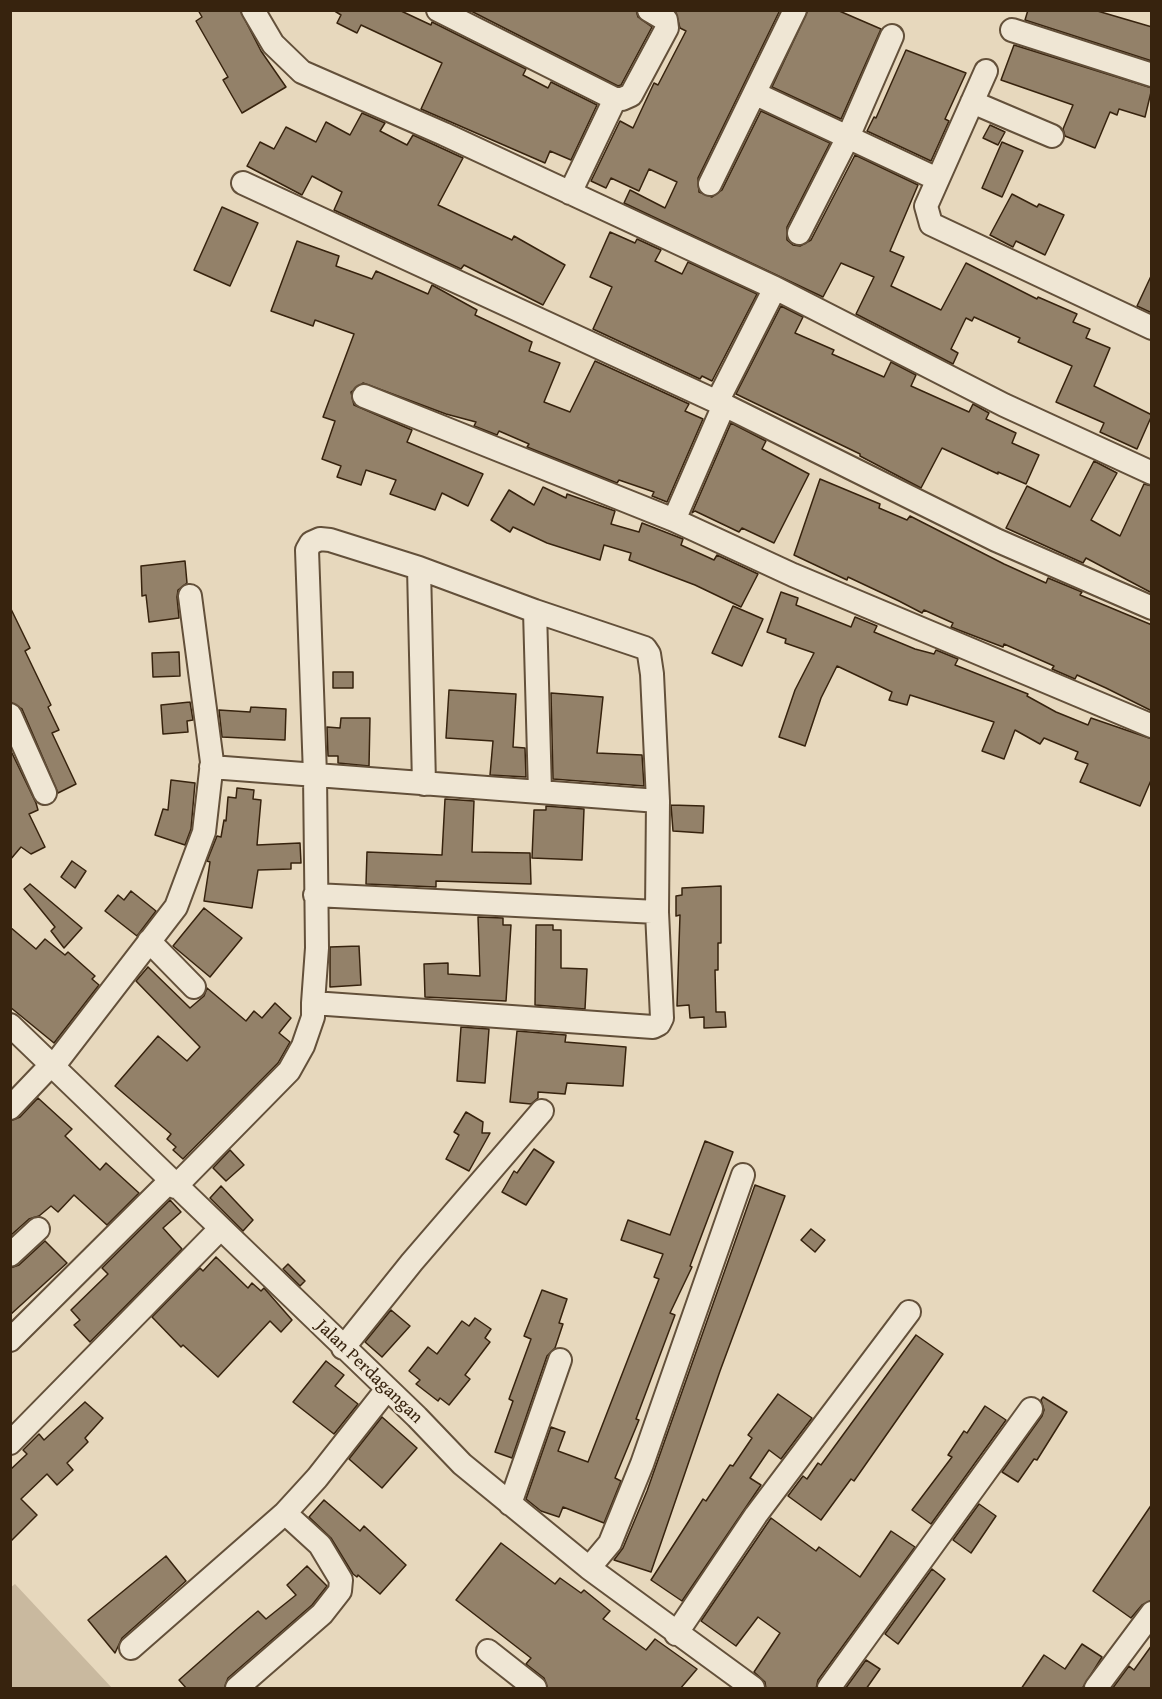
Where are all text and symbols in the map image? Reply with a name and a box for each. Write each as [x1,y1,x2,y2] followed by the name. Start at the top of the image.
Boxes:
[311,1315,427,1429] street label: Jalan Perdagangan

